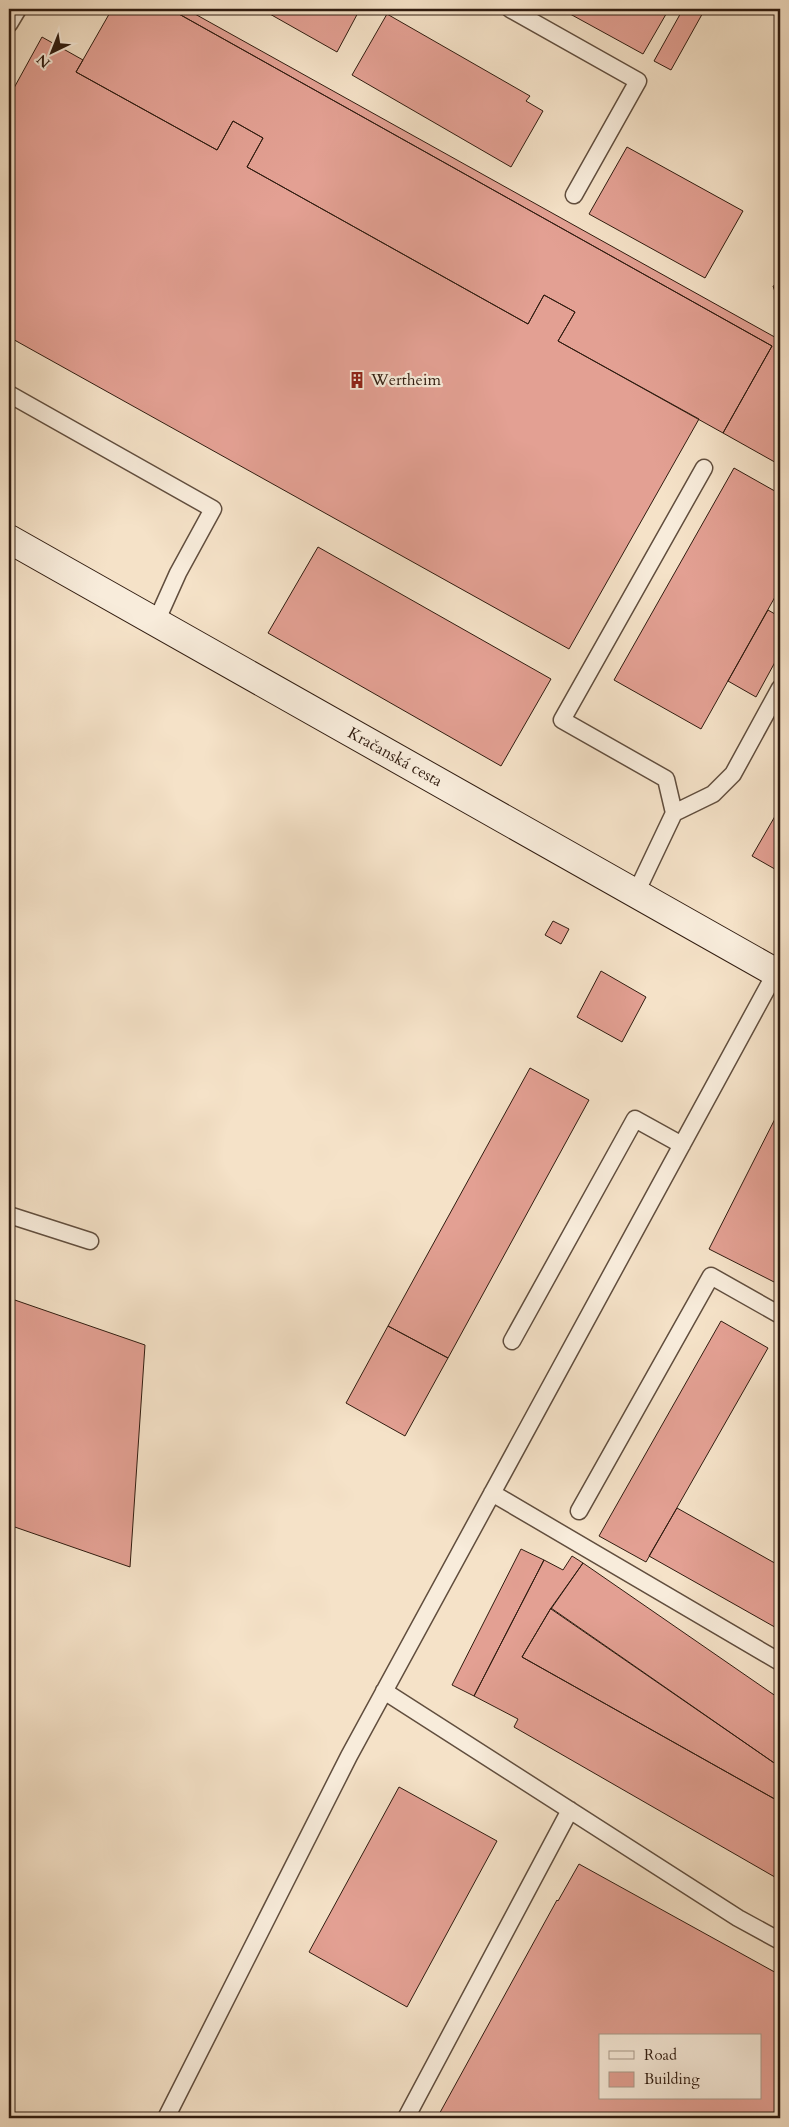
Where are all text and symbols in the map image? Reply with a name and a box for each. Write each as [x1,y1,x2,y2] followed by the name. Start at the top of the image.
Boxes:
[28,28,78,78] north arrow
[33,50,54,72] text: N
[370,369,441,391] place label: Wertheim
[347,370,367,390] building icon: Wertheim
[344,722,446,792] street label: Kračanská cesta
[599,2034,762,2100] legend
[644,2045,677,2065] text: Road
[644,2069,700,2089] text: Building

